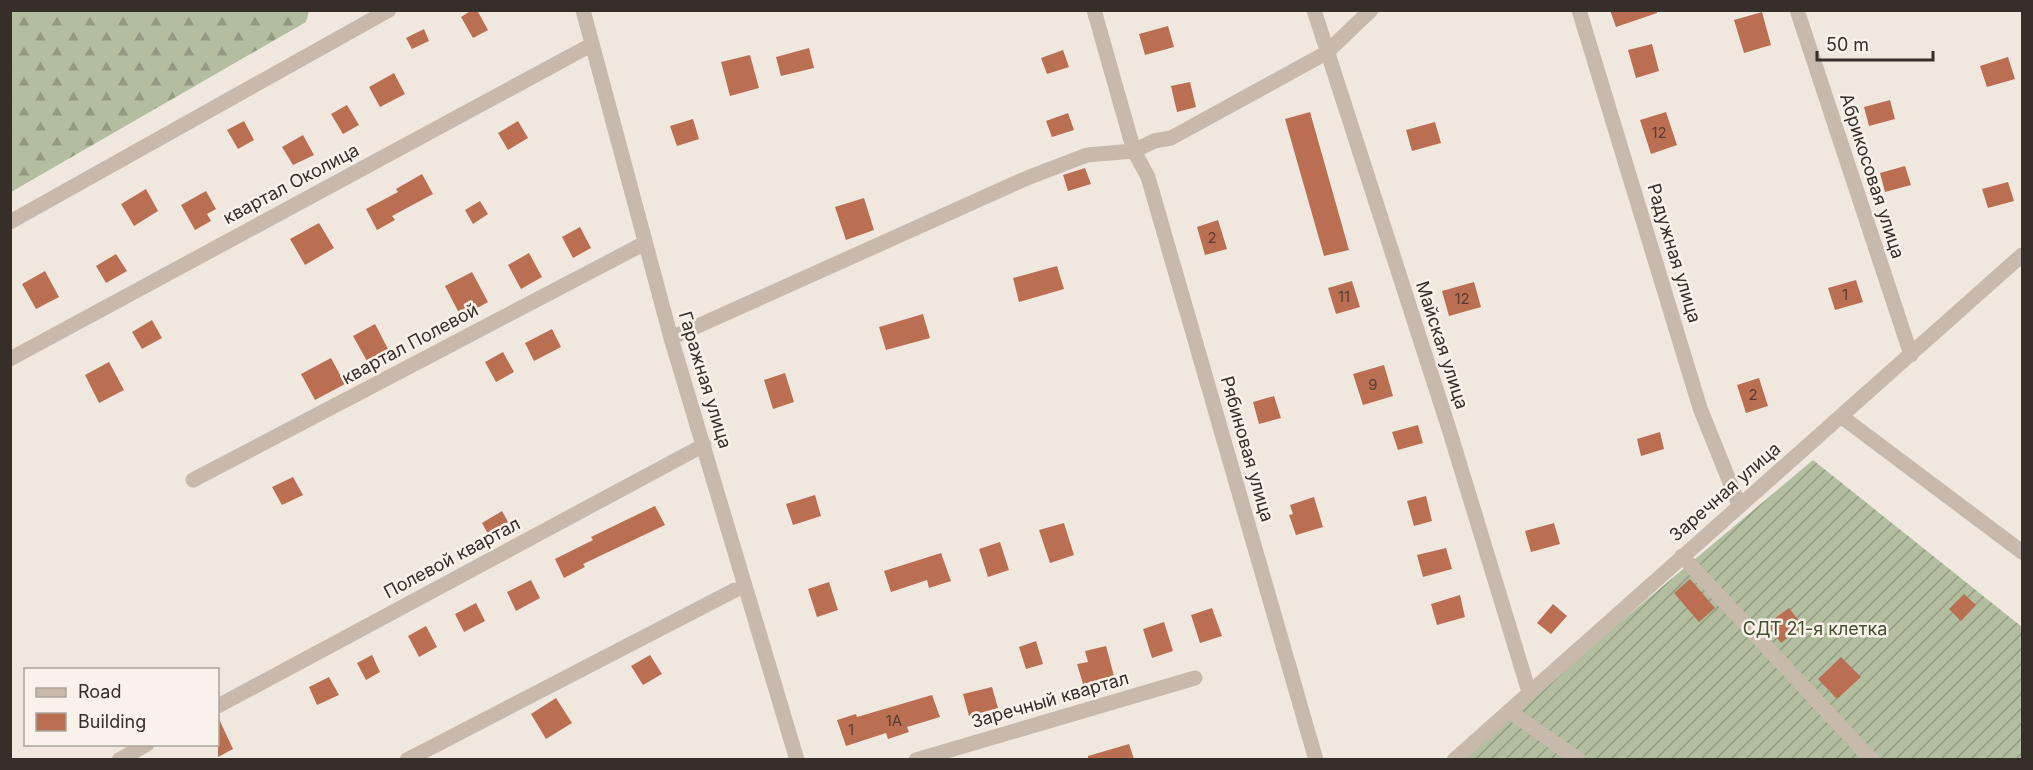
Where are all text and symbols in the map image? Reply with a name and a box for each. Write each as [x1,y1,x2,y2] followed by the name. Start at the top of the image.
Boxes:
[1817,24,1932,62] scale bar
[1826,34,1869,55] text: 50 m
[1836,91,1909,261] street label: Абрикосовая улица
[1651,123,1667,142] house number: 12
[219,139,362,228] street label: квартал Околица
[1643,181,1706,325] street label: Радужная улица
[1207,228,1217,247] house number: 2
[1412,278,1473,412] street label: Майская улица
[1842,285,1848,304] house number: 1
[1338,287,1350,306] house number: 11
[1454,289,1470,308] house number: 12
[338,299,482,388] street label: квартал Полевой
[675,309,736,451] street label: Гаражная улица
[1217,374,1278,524] street label: Рябиновая улица
[1368,375,1378,394] house number: 9
[1748,385,1758,404] house number: 2
[1665,438,1784,546] street label: Заречная улица
[380,513,524,602] street label: Полевой квартал
[1743,618,1887,639] park label: СДТ 21-я клетка
[969,667,1131,732] street label: Заречный квартал
[24,668,219,746] legend
[78,681,121,702] text: Road
[78,711,146,732] text: Building
[886,711,902,730] house number: 1А
[848,720,854,739] house number: 1

